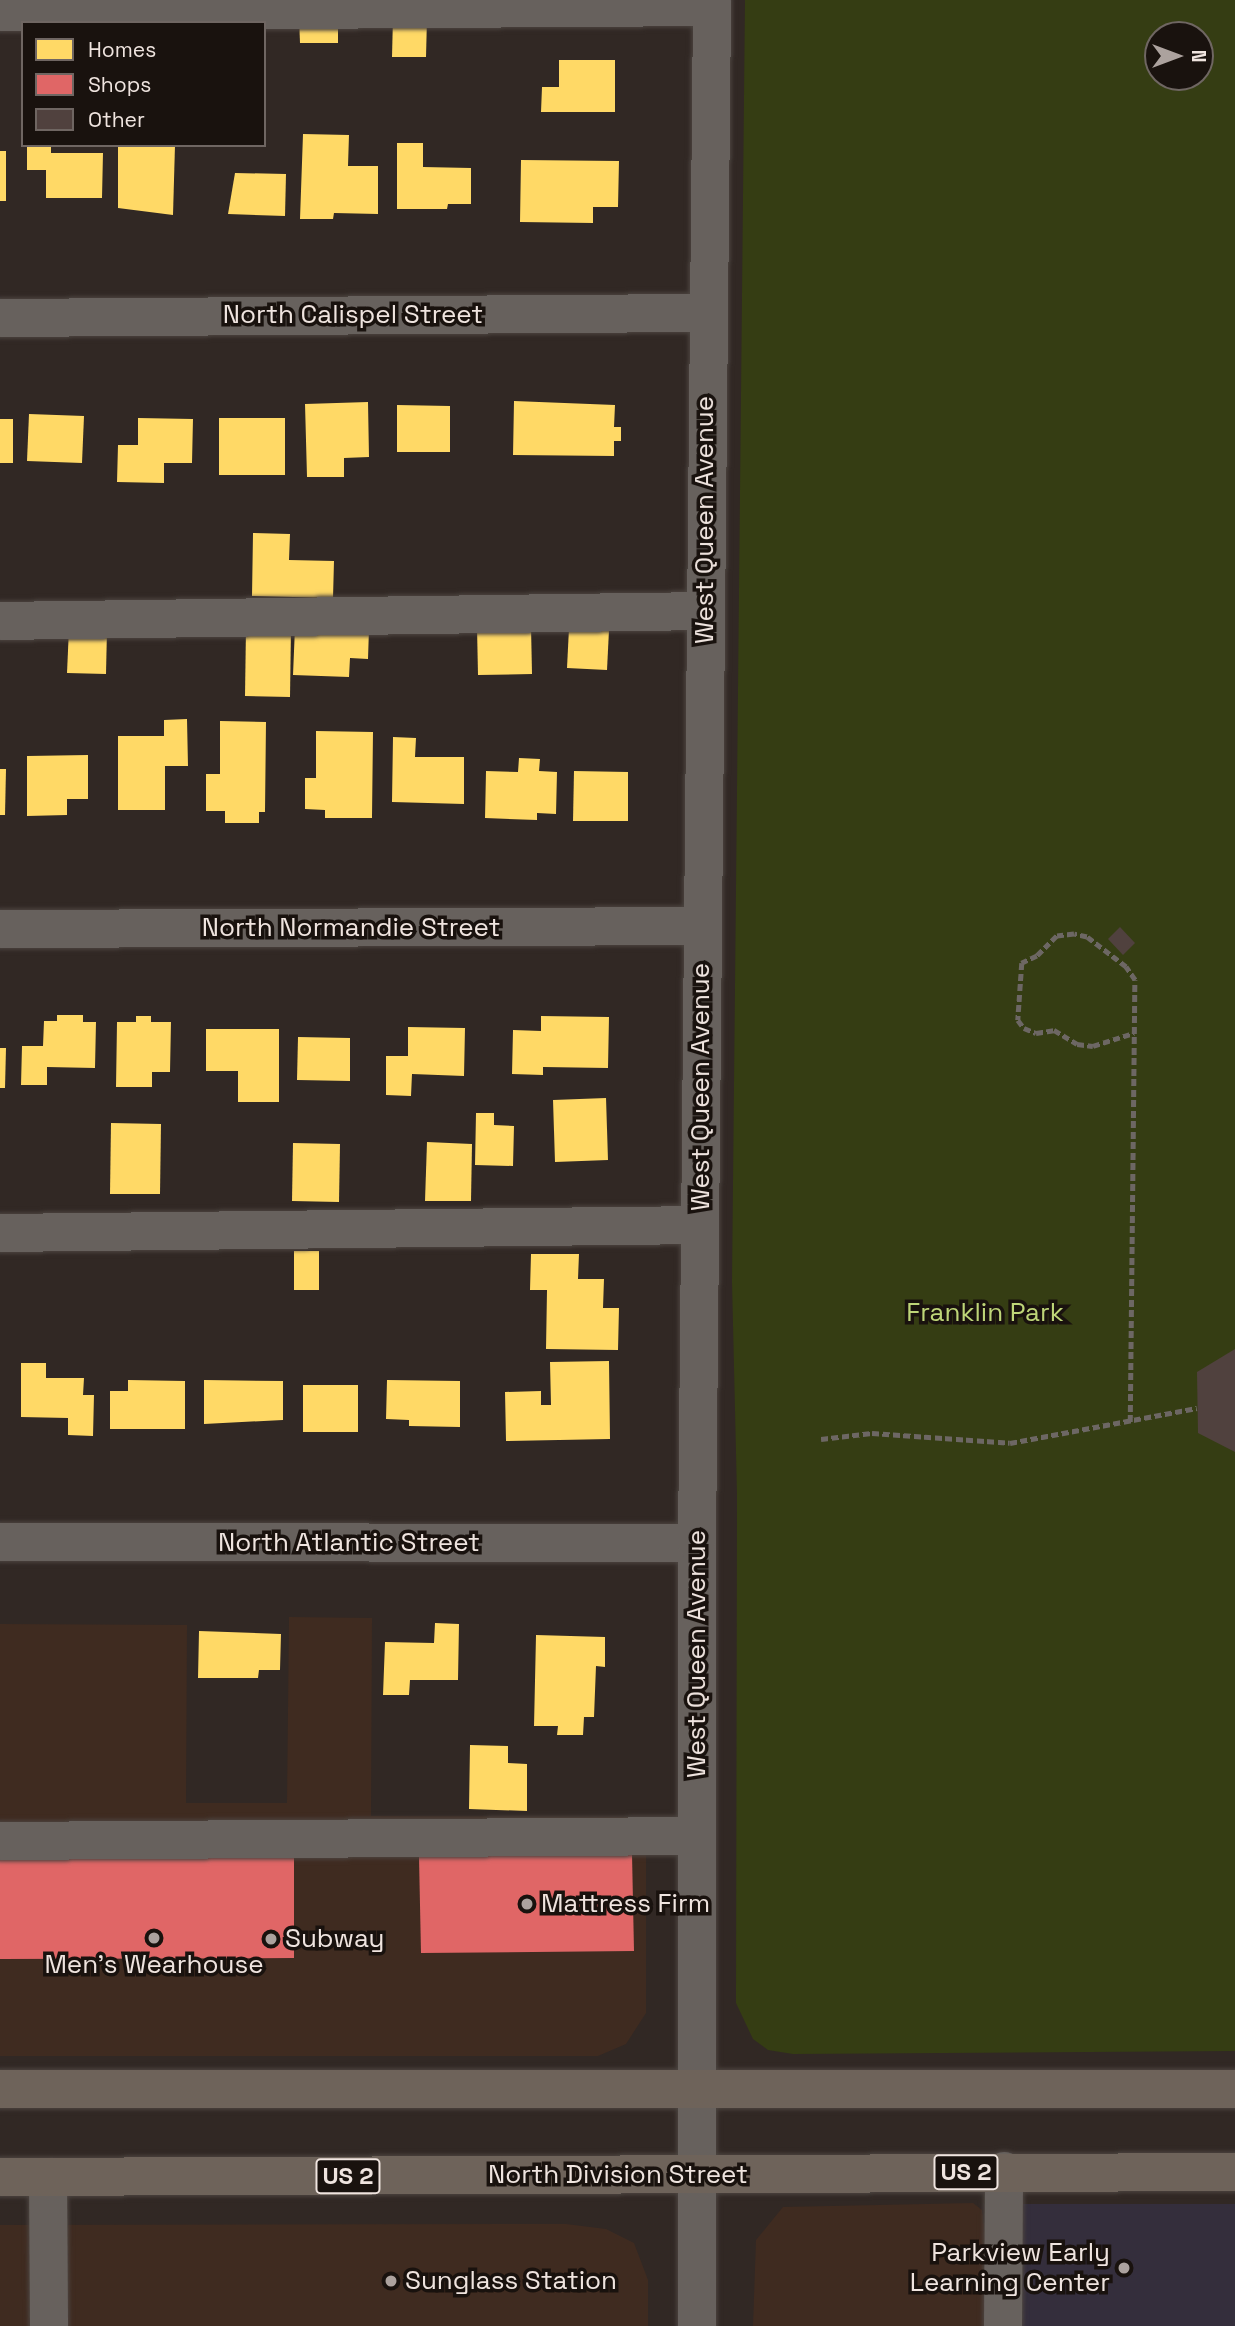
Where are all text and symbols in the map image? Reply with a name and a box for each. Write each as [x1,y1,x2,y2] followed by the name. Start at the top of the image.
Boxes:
[21,21,266,147] legend
[1144,21,1214,91] north arrow
[88,36,156,63] text: Homes
[1186,50,1211,62] text: N
[88,71,151,98] text: Shops
[88,106,145,133] text: Other
[223,299,483,331] street label: North Calispel Street
[689,396,721,644] street label: West Queen Avenue
[202,912,500,944] street label: North Normandie Street
[685,963,717,1211] street label: West Queen Avenue
[906,1297,1064,1329] park label: Franklin Park
[218,1527,480,1559] street label: North Atlantic Street
[681,1530,713,1778] street label: West Queen Avenue
[541,1888,710,1920] place label: Mattress Firm
[519,1896,535,1912] marker: Mattress Firm
[285,1923,384,1955] place label: Subway
[146,1930,162,1946] marker: Men's Wearhouse
[263,1931,279,1947] marker: Subway
[44,1949,264,1981] place label: Men's Wearhouse
[933,2152,999,2192] road number: US 2
[315,2155,381,2196] road number: US 2
[488,2159,748,2191] street label: North Division Street
[910,2237,1110,2298] place label: Parkview Early Learning Center
[1116,2260,1132,2276] marker: Parkview Early Learning Center
[405,2265,617,2297] place label: Sunglass Station
[383,2273,399,2289] marker: Sunglass Station

